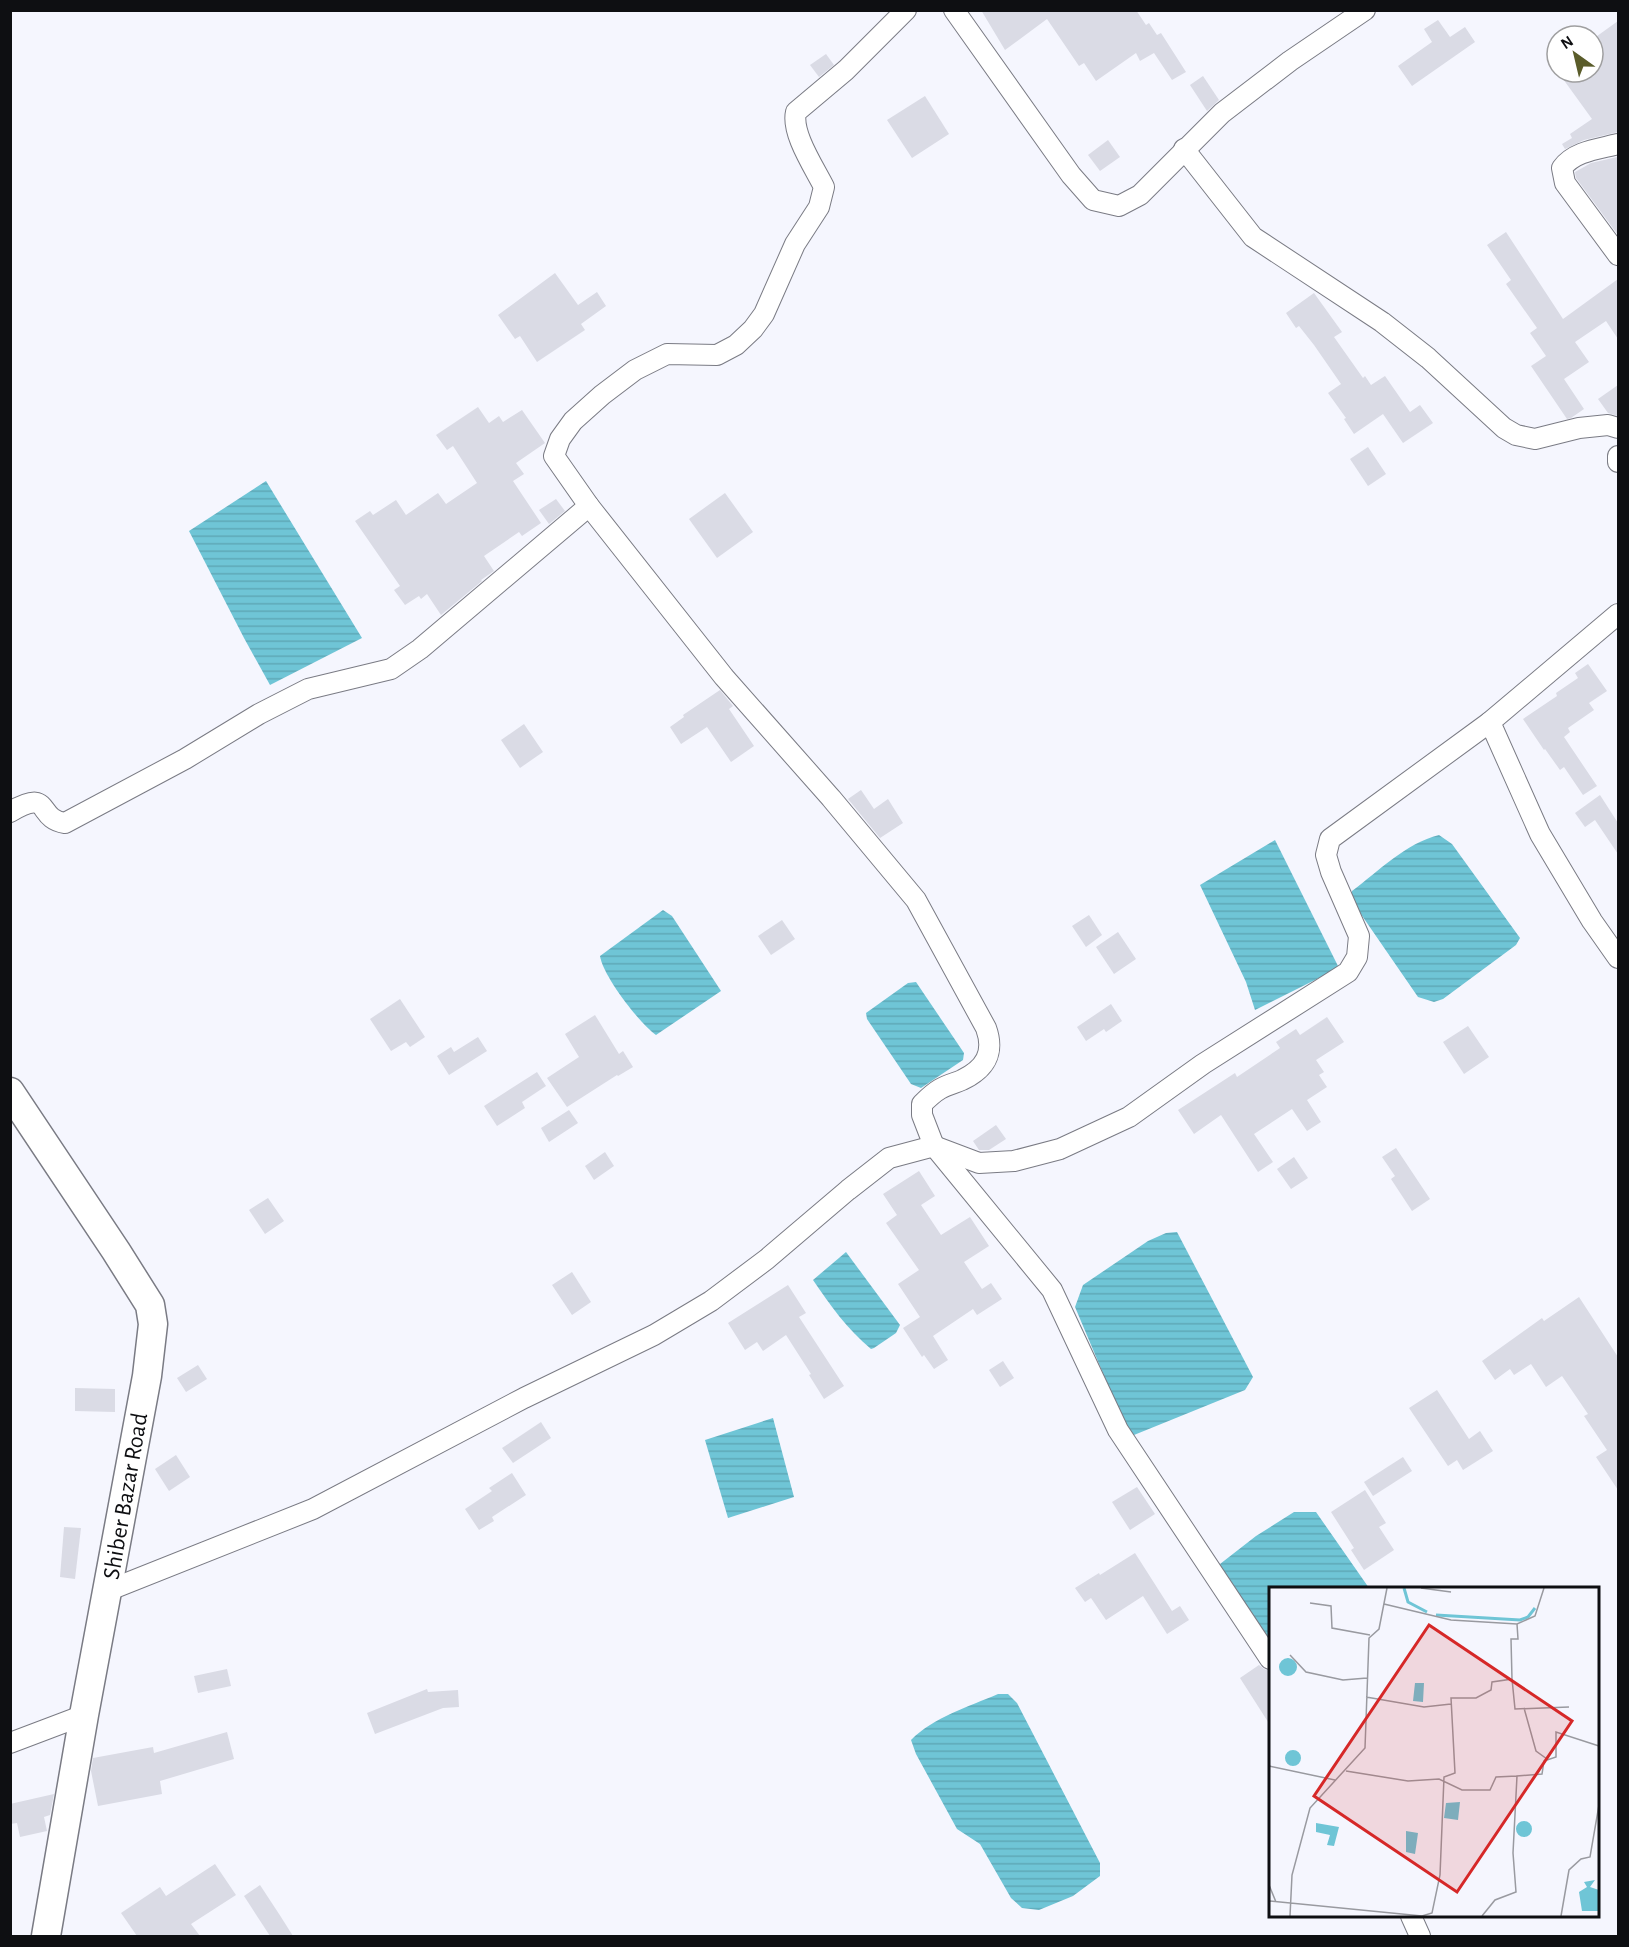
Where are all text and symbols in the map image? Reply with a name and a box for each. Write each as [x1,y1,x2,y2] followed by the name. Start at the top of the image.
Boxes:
[1545,24,1605,84] north arrow
[1558,33,1576,52] text: N
[100,1411,152,1581] street label: Shiber Bazar Road
[1269,1587,1599,1917] inset map

